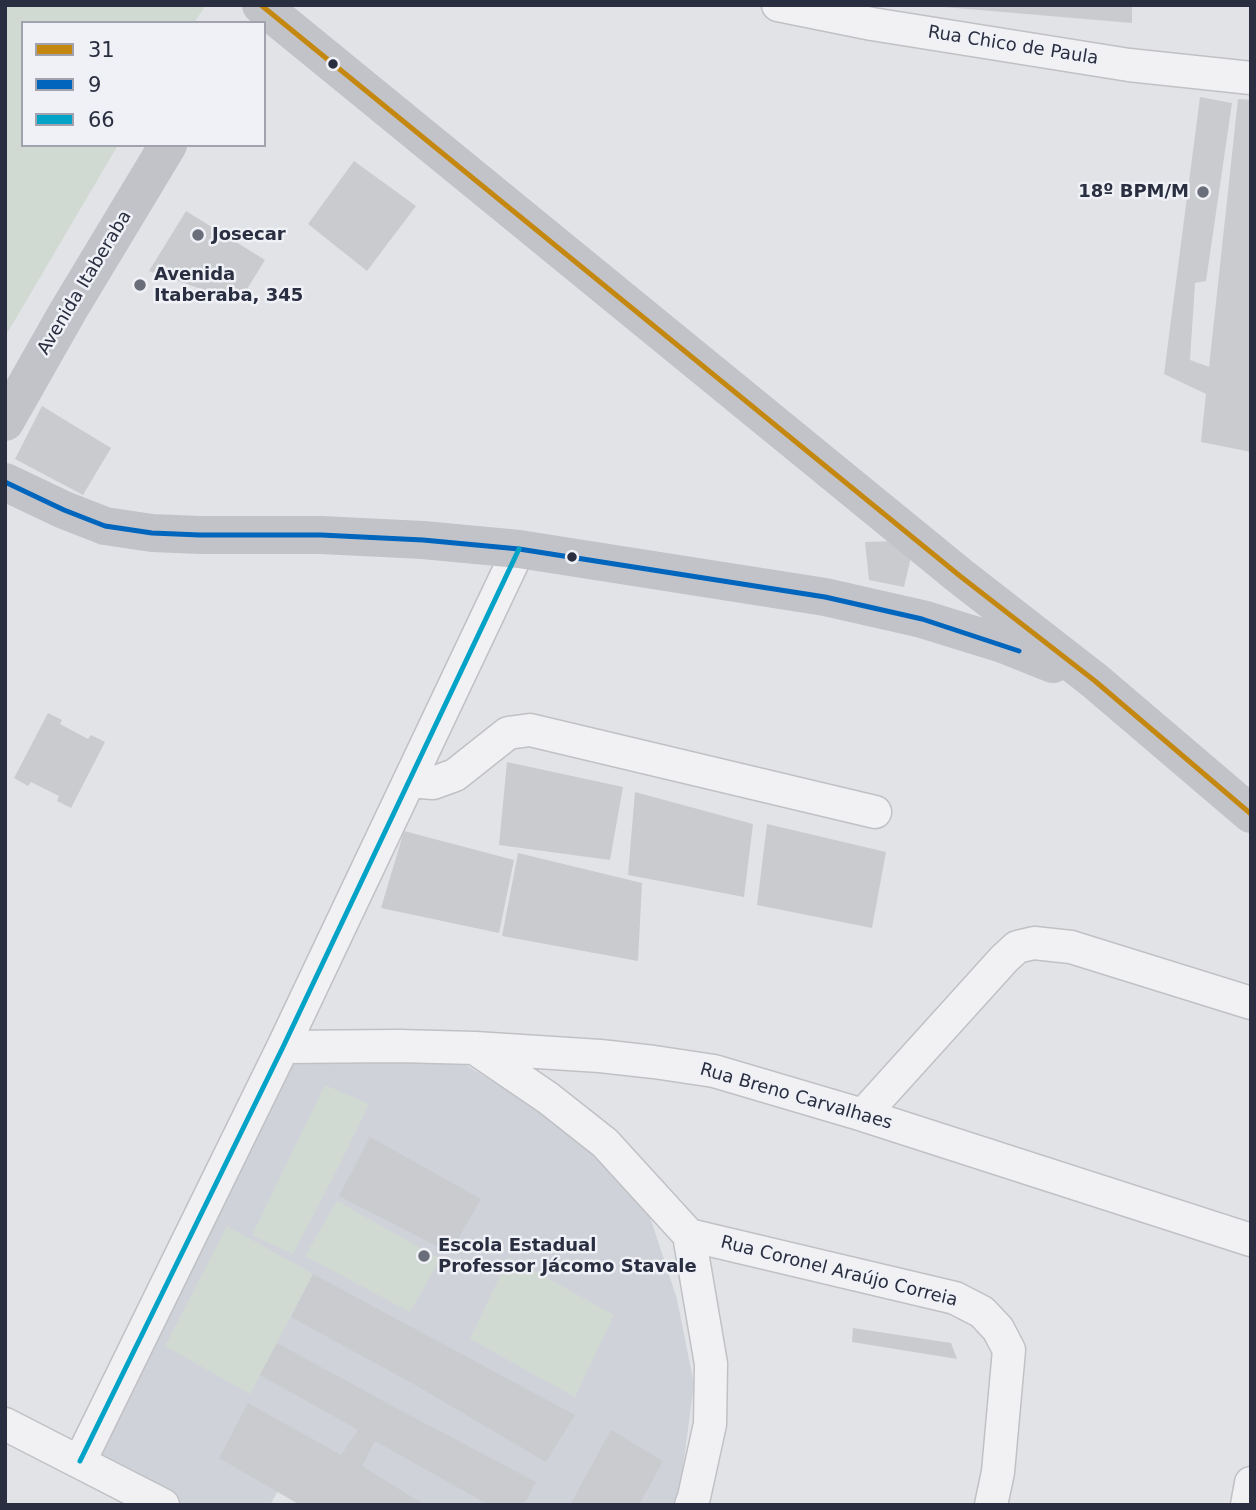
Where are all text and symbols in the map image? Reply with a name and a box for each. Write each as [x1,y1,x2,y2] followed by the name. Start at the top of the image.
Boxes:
[21,21,266,147] legend
[926,22,1100,70] street label: Rua Chico de Paula
[88,38,115,62] text: 31
[326,57,340,71] unlabelled marker
[88,73,101,97] text: 9
[88,108,115,132] text: 66
[1078,181,1189,203] place label: 18º BPM/M
[1195,184,1211,200] marker: 18º BPM/M
[33,207,137,359] street label: Avenida Itaberaba
[212,224,286,246] place label: Josecar
[190,227,206,243] marker: Josecar
[154,264,303,306] place label: Avenida Itaberaba, 345
[132,277,148,293] marker: Avenida Itaberaba, 345
[565,550,579,564] unlabelled marker
[697,1059,895,1135] street label: Rua Breno Carvalhaes
[718,1232,960,1312] street label: Rua Coronel Araújo Correia
[438,1235,697,1278] place label: Escola Estadual Professor Jácomo Stavale
[416,1248,432,1264] marker: Escola Estadual Professor Jácomo Stavale

